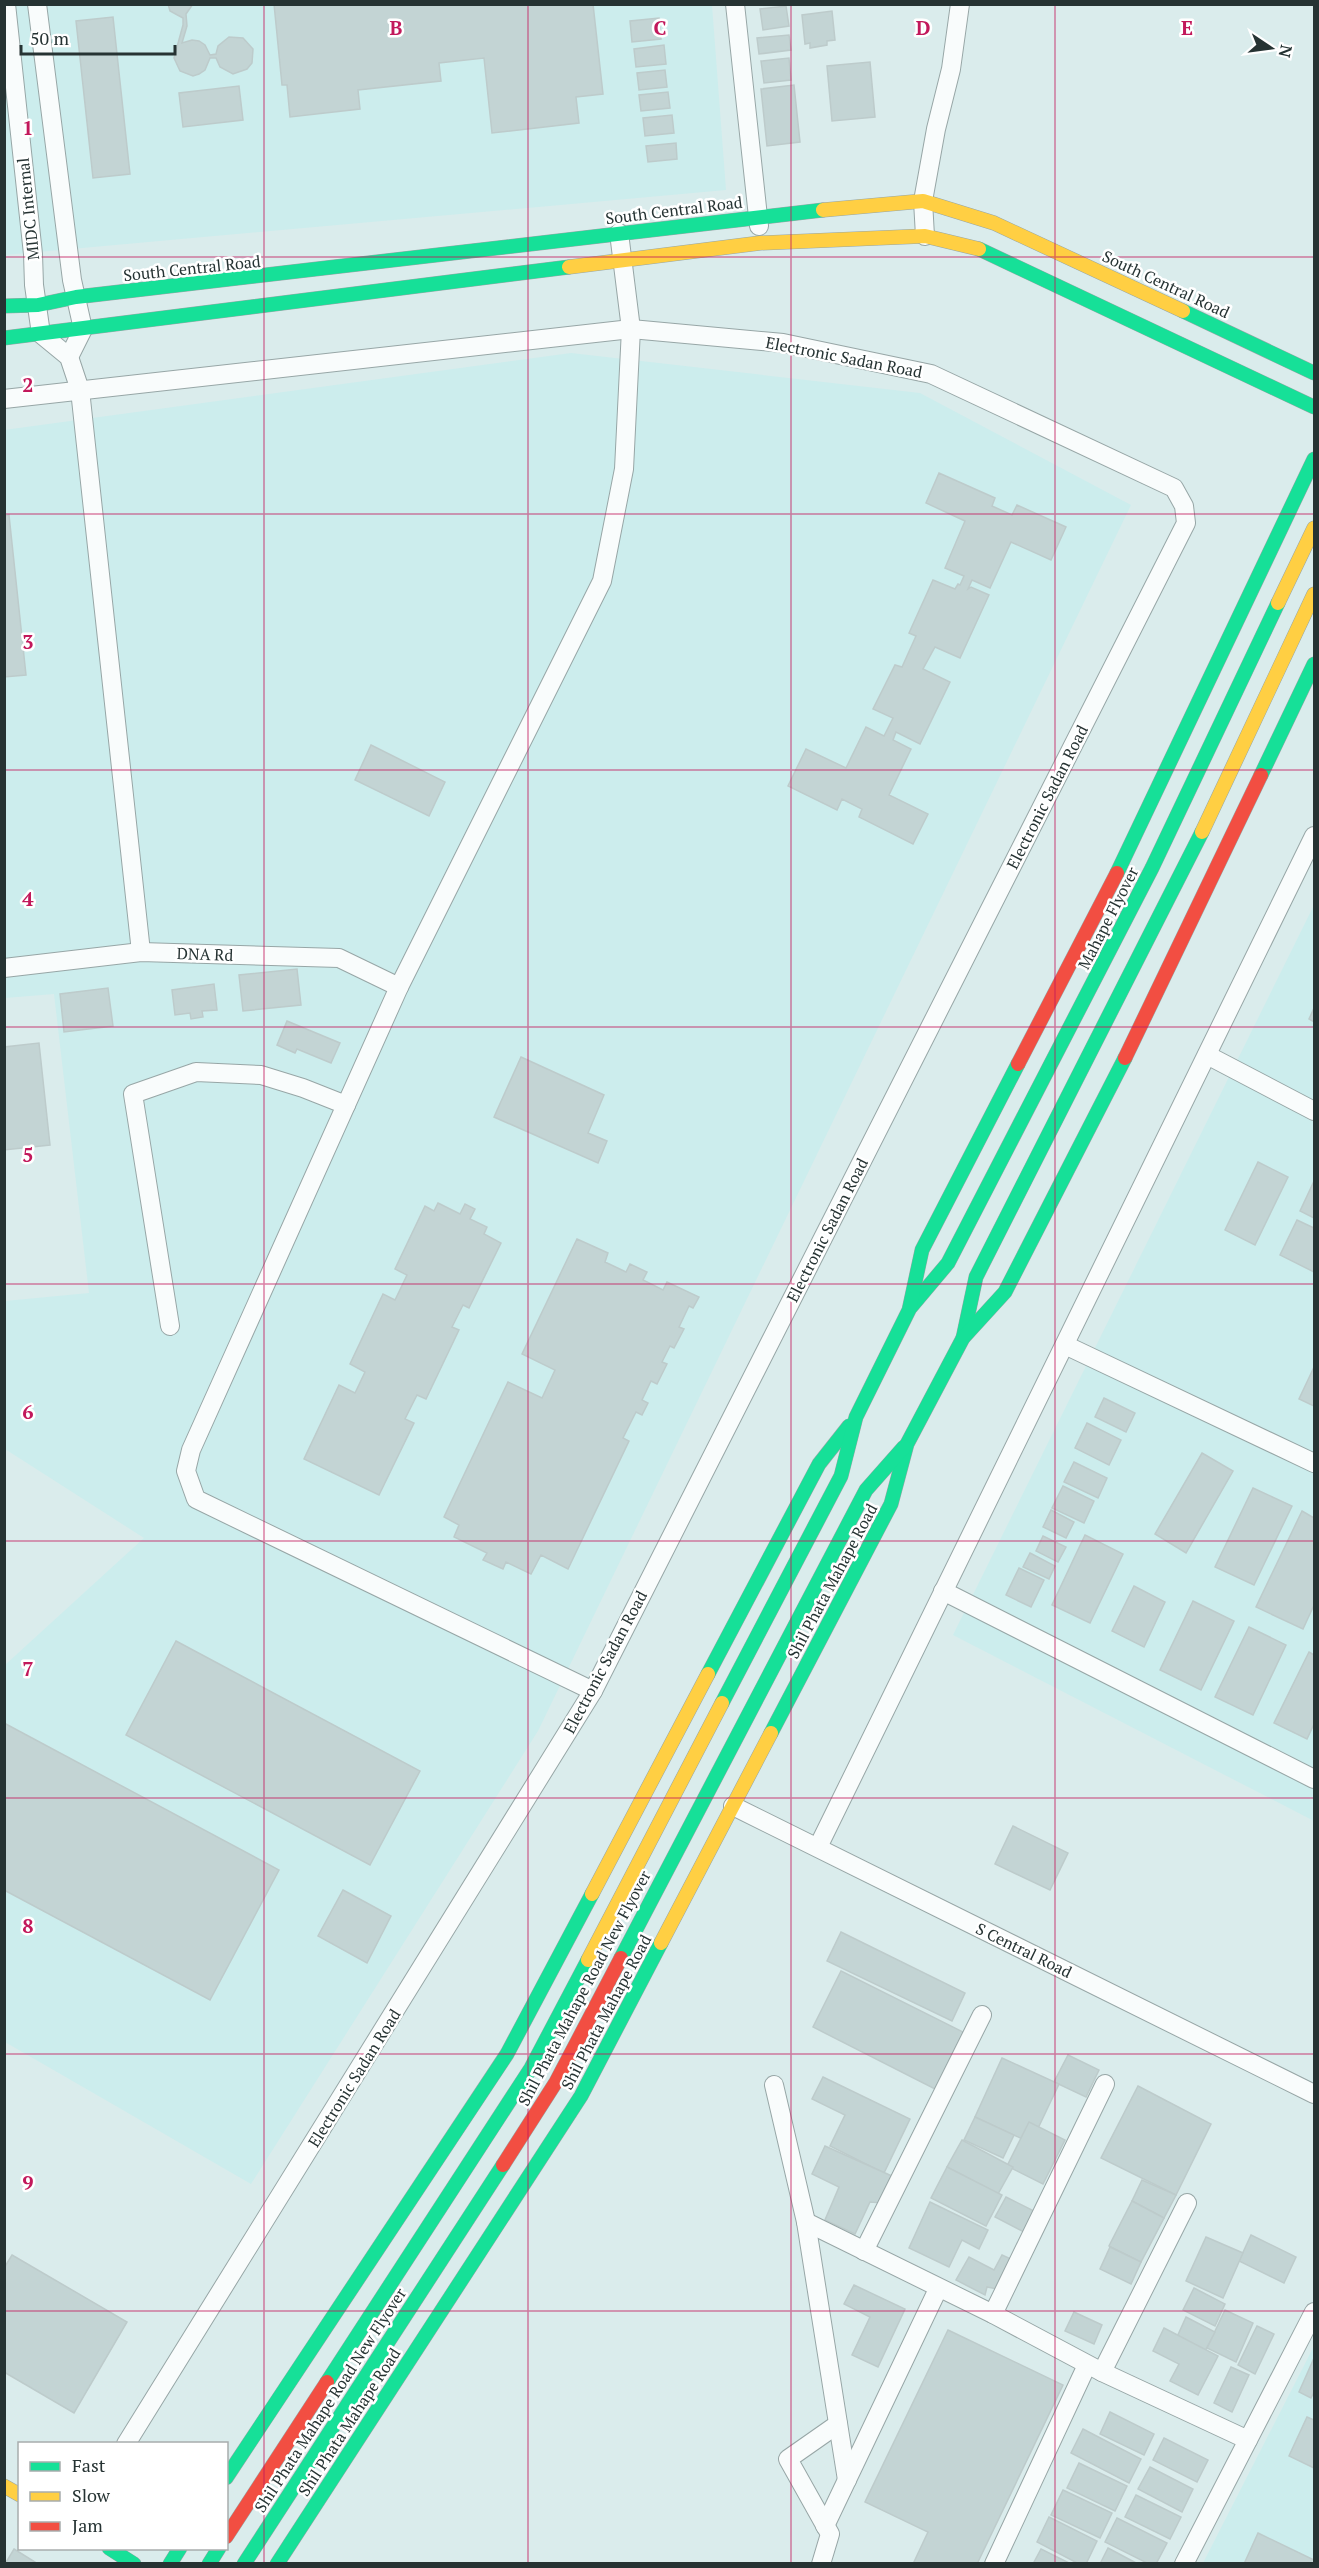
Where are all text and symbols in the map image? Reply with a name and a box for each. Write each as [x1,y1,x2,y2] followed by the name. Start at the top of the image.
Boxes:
[390,14,403,41] text: B
[653,14,667,41] text: C
[916,14,930,41] text: D
[1181,14,1193,41] text: E
[21,18,176,56] scale bar
[1241,18,1301,78] north arrow
[30,26,70,50] text: 50 m
[1274,43,1298,60] text: N
[22,114,34,141] text: 1
[12,157,44,261] street label: MIDC Internal
[604,191,744,229] street label: South Central Road
[1099,245,1233,323] street label: South Central Road
[122,250,262,286] street label: South Central Road
[764,331,924,383] street label: Electronic Sadan Road
[22,371,34,398] text: 2
[22,628,34,655] text: 3
[1001,721,1093,873] street label: Electronic Sadan Road
[1073,862,1144,973] street label: Mahape Flyover
[22,885,34,912] text: 4
[176,942,234,966] street label: DNA Rd
[22,1141,34,1168] text: 5
[781,1154,873,1306] street label: Electronic Sadan Road
[22,1398,34,1425] text: 6
[782,1500,882,1662] street label: Shil Phata Mahape Road
[558,1587,652,1737] street label: Electronic Sadan Road
[22,1655,34,1682] text: 7
[514,1867,654,2109] street label: Shil Phata Mahape Road New Flyover
[22,1912,34,1939] text: 8
[972,1917,1076,1983] street label: S Central Road
[557,1931,655,2093] street label: Shil Phata Mahape Road
[303,2005,405,2151] street label: Electronic Sadan Road
[22,2169,34,2196] text: 9
[250,2284,410,2516] street label: Shil Phata Mahape Road New Flyover
[294,2344,404,2500] street label: Shil Phata Mahape Road
[18,2442,228,2550] legend
[72,2453,106,2477] text: Fast
[72,2483,111,2507] text: Slow
[72,2513,103,2537] text: Jam

